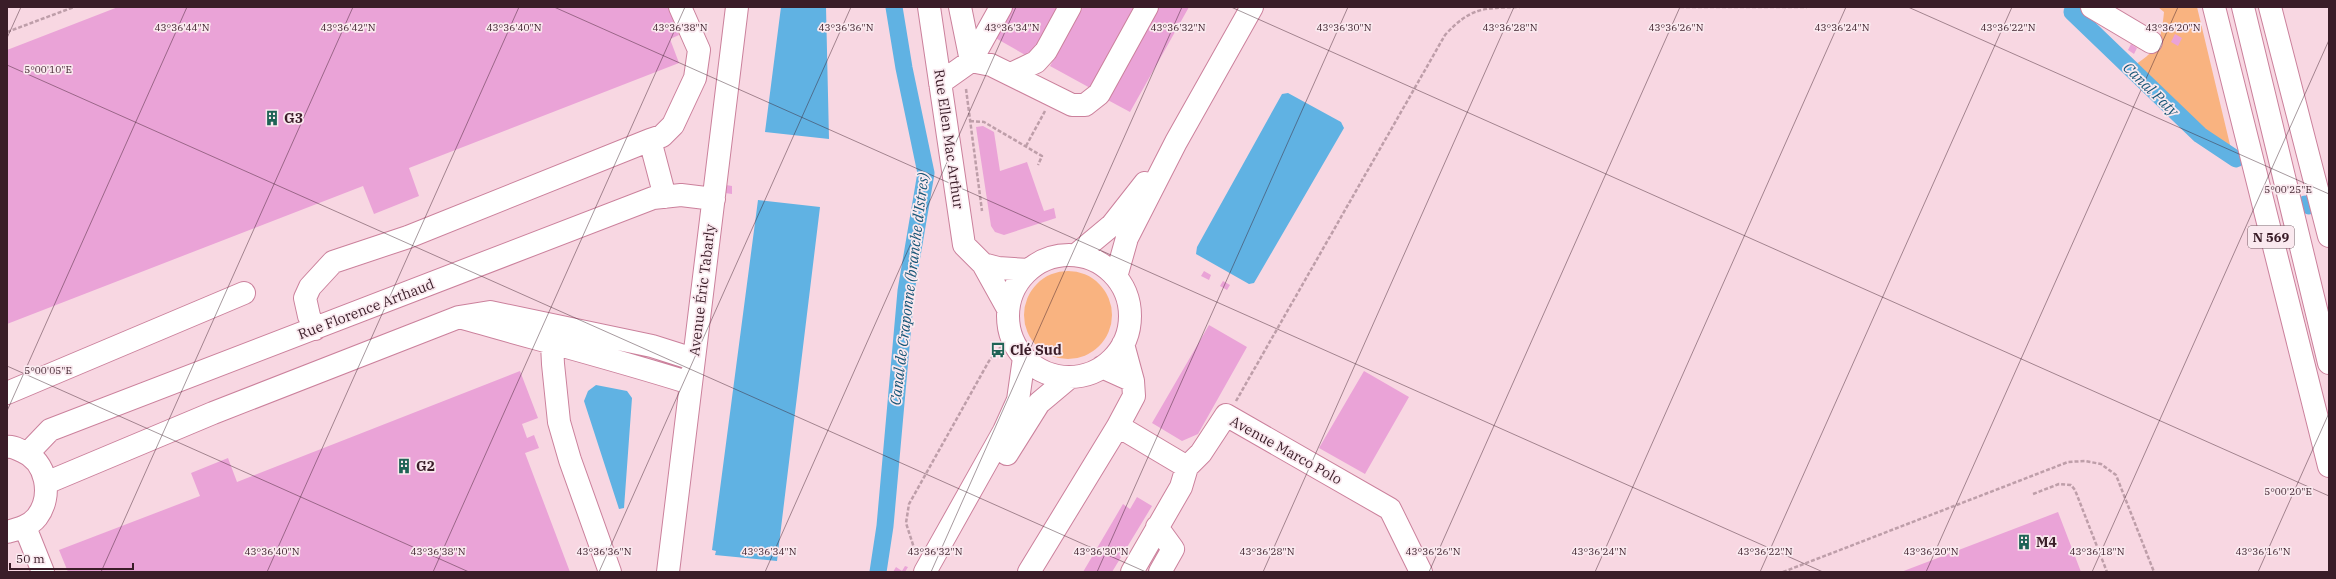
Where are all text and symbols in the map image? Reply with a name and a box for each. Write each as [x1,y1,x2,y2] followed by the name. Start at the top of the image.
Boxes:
[155,21,210,34] text: 43°36'44"N
[321,21,376,34] text: 43°36'42"N
[487,21,542,34] text: 43°36'40"N
[653,21,708,34] text: 43°36'38"N
[819,21,874,34] text: 43°36'36"N
[985,21,1040,34] text: 43°36'34"N
[1151,21,1206,34] text: 43°36'32"N
[1317,21,1372,34] text: 43°36'30"N
[1483,21,1538,34] text: 43°36'28"N
[1649,21,1704,34] text: 43°36'26"N
[1815,21,1870,34] text: 43°36'24"N
[1981,21,2036,34] text: 43°36'22"N
[2146,21,2201,34] text: 43°36'20"N
[2119,58,2184,121] water label: Canal Paty
[24,63,72,76] text: 5°00'10"E
[930,68,968,211] street label: Rue Ellen Mac Arthur
[263,109,281,127] building icon: G3
[284,109,303,127] place label: G3
[885,171,933,406] water label: Canal de Craponne (branche d'Istres)
[2264,183,2312,196] text: 5°00'25"E
[684,222,719,357] street label: Avenue Éric Tabarly
[2248,226,2294,248] road number: N 569
[295,275,437,343] street label: Rue Florence Arthaud
[989,341,1007,359] bus stop icon: Clé Sud
[1010,341,1062,359] place label: Clé Sud
[24,364,72,377] text: 5°00'05"E
[1227,412,1345,488] street label: Avenue Marco Polo
[395,457,413,475] building icon: G2
[416,457,435,475] place label: G2
[2264,485,2312,498] text: 5°00'20"E
[2015,533,2033,551] building icon: M4
[2036,533,2057,551] place label: M4
[10,545,133,571] scale bar
[245,545,300,558] text: 43°36'40"N
[411,545,466,558] text: 43°36'38"N
[577,545,632,558] text: 43°36'36"N
[742,545,797,558] text: 43°36'34"N
[908,545,963,558] text: 43°36'32"N
[1074,545,1129,558] text: 43°36'30"N
[1240,545,1295,558] text: 43°36'28"N
[1406,545,1461,558] text: 43°36'26"N
[1572,545,1627,558] text: 43°36'24"N
[1738,545,1793,558] text: 43°36'22"N
[1904,545,1959,558] text: 43°36'20"N
[2070,545,2125,558] text: 43°36'18"N
[2236,545,2291,558] text: 43°36'16"N
[16,551,45,566] text: 50 m

